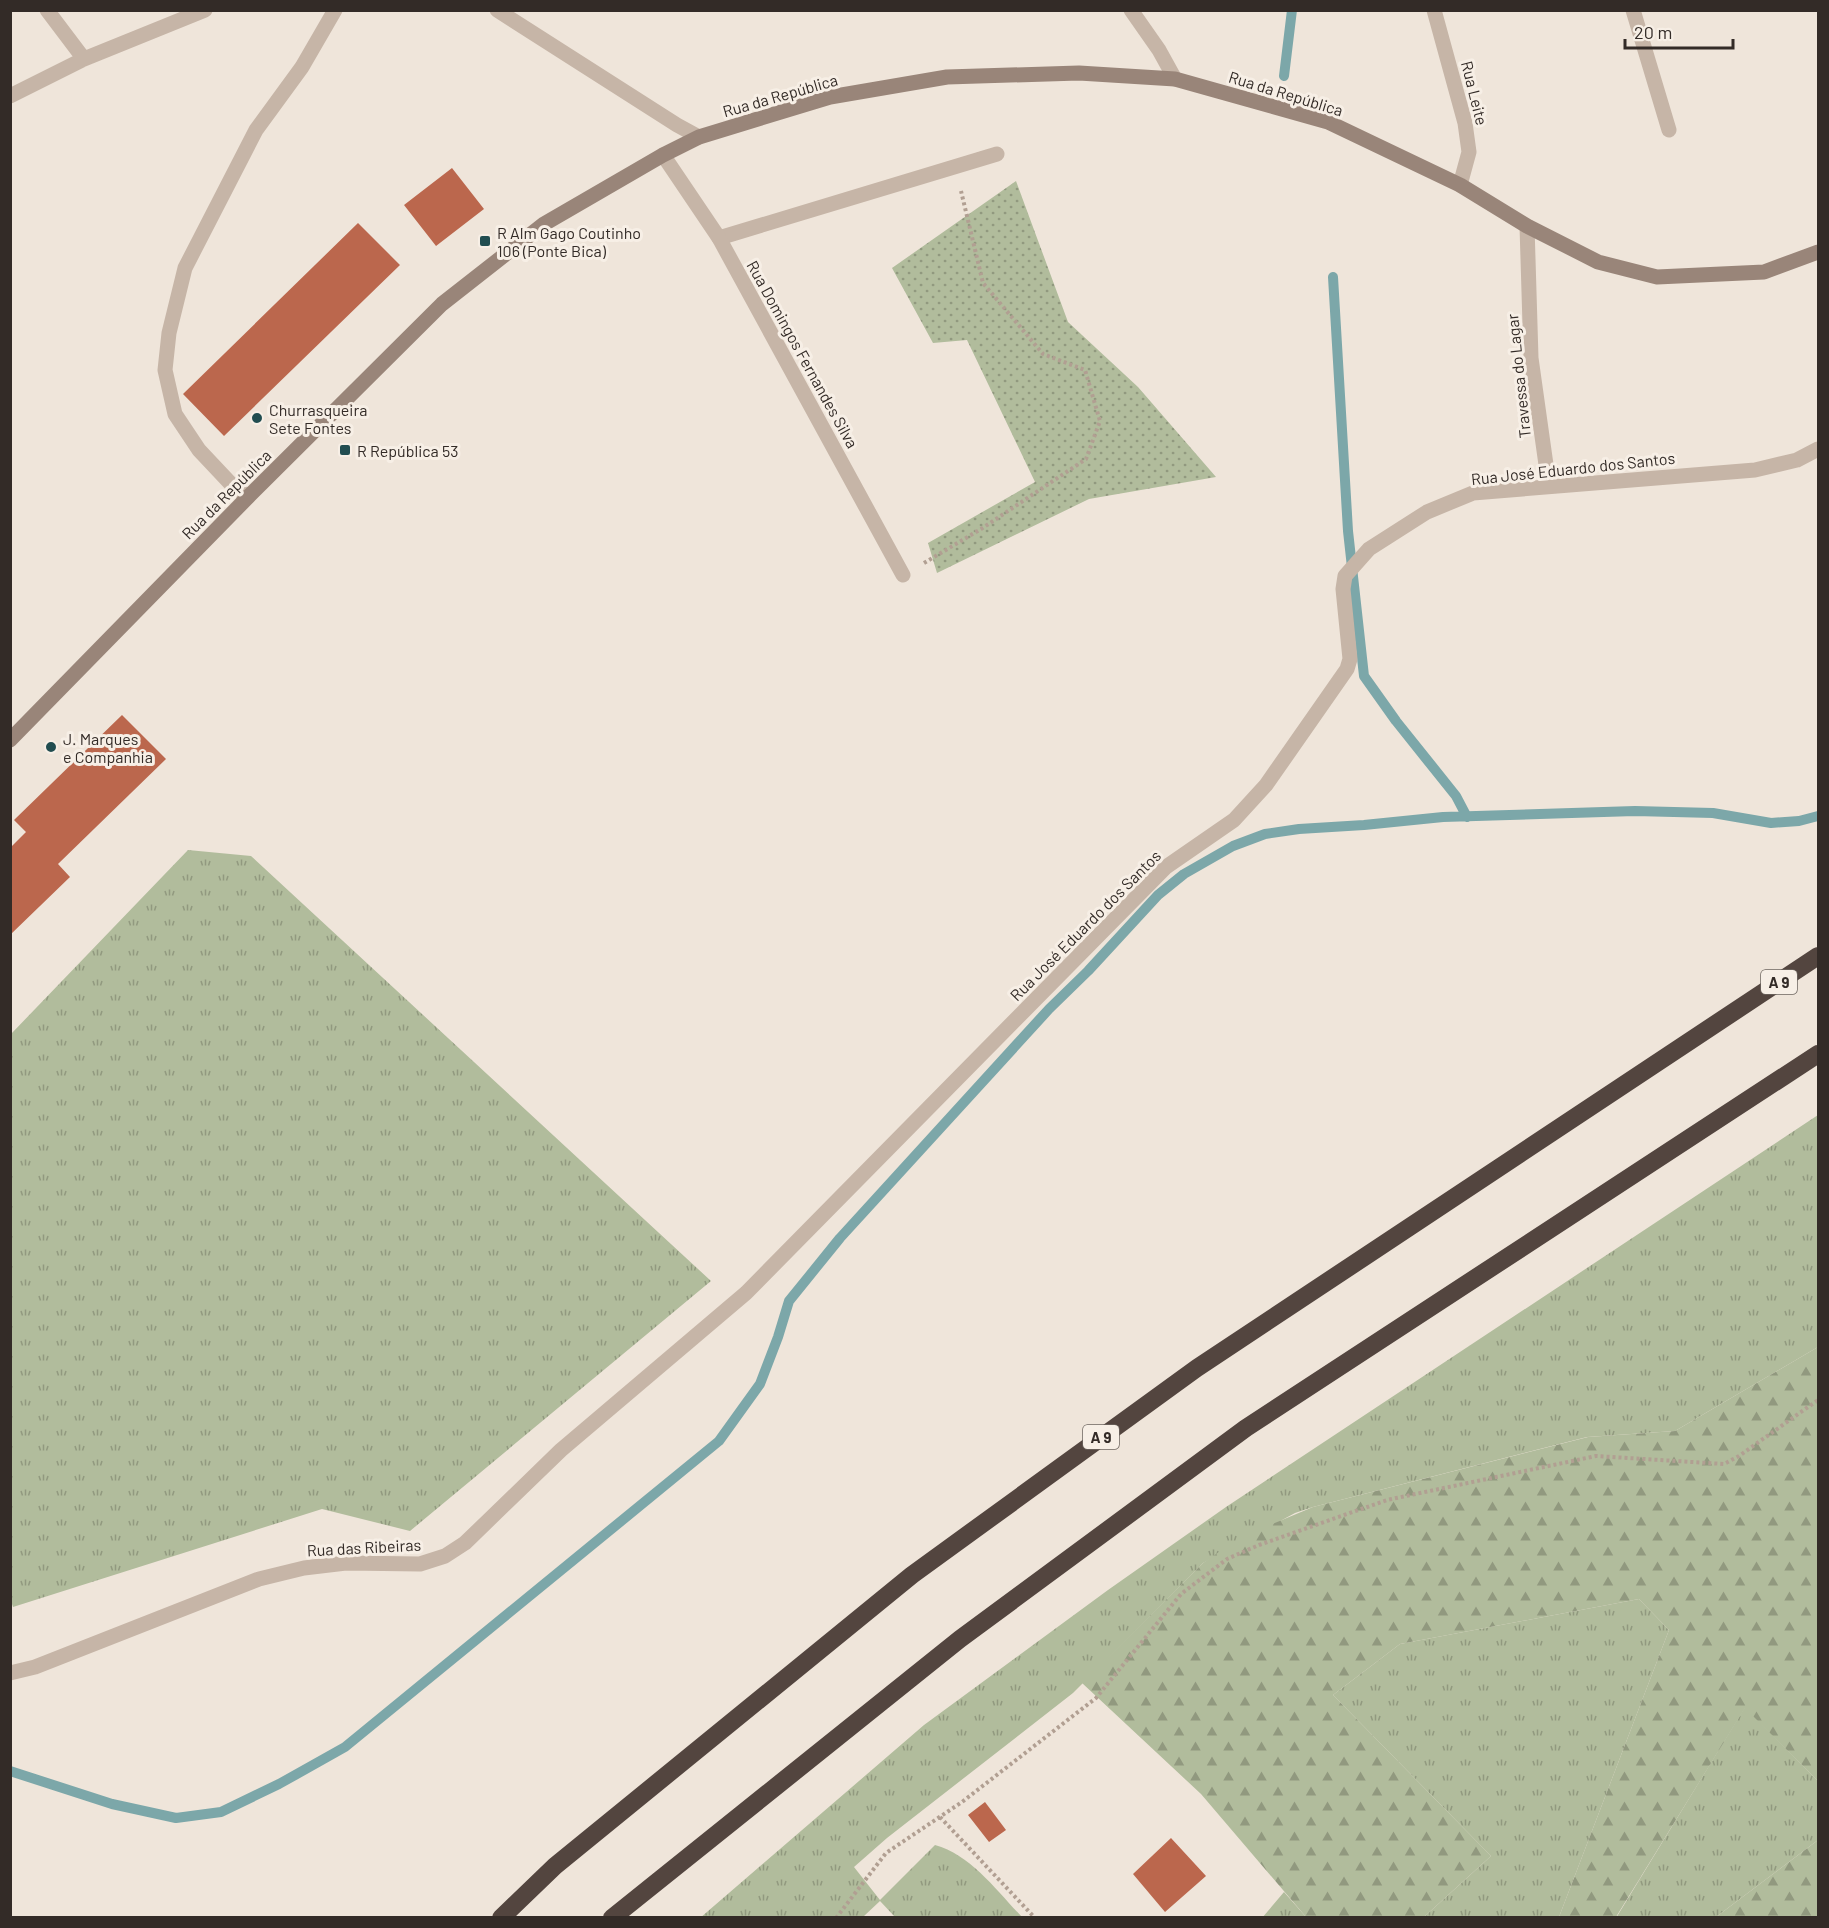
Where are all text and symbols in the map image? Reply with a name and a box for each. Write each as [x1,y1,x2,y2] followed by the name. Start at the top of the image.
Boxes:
[1625,12,1733,50] scale bar
[1634,21,1672,43] text: 20 m
[1458,59,1492,127] street label: Rua Leite
[1227,67,1345,119] street label: Rua da República
[720,70,840,120] street label: Rua da República
[497,223,641,260] place label: R Alm Gago Coutinho 106 (Ponte Bica)
[478,234,492,248] marker: R Alm Gago Coutinho 106 (Ponte Bica)
[743,257,863,451] street label: Rua Domingos Fernandes Silva
[1502,313,1534,439] street label: Travessa do Lagar
[269,400,367,437] place label: Churrasqueira Sete Fontes
[250,411,264,425] marker: Churrasqueira Sete Fontes
[357,441,458,460] place label: R República 53
[338,443,352,457] marker: R República 53
[177,445,275,543] street label: Rua da República
[1470,448,1676,488] street label: Rua José Eduardo dos Santos
[63,729,153,766] place label: J. Marques e Companhia
[44,740,58,754] marker: J. Marques e Companhia
[1006,846,1164,1004] street label: Rua José Eduardo dos Santos
[1761,970,1797,994] road number: A 9
[1083,1425,1119,1449] road number: A 9
[306,1535,422,1559] street label: Rua das Ribeiras

